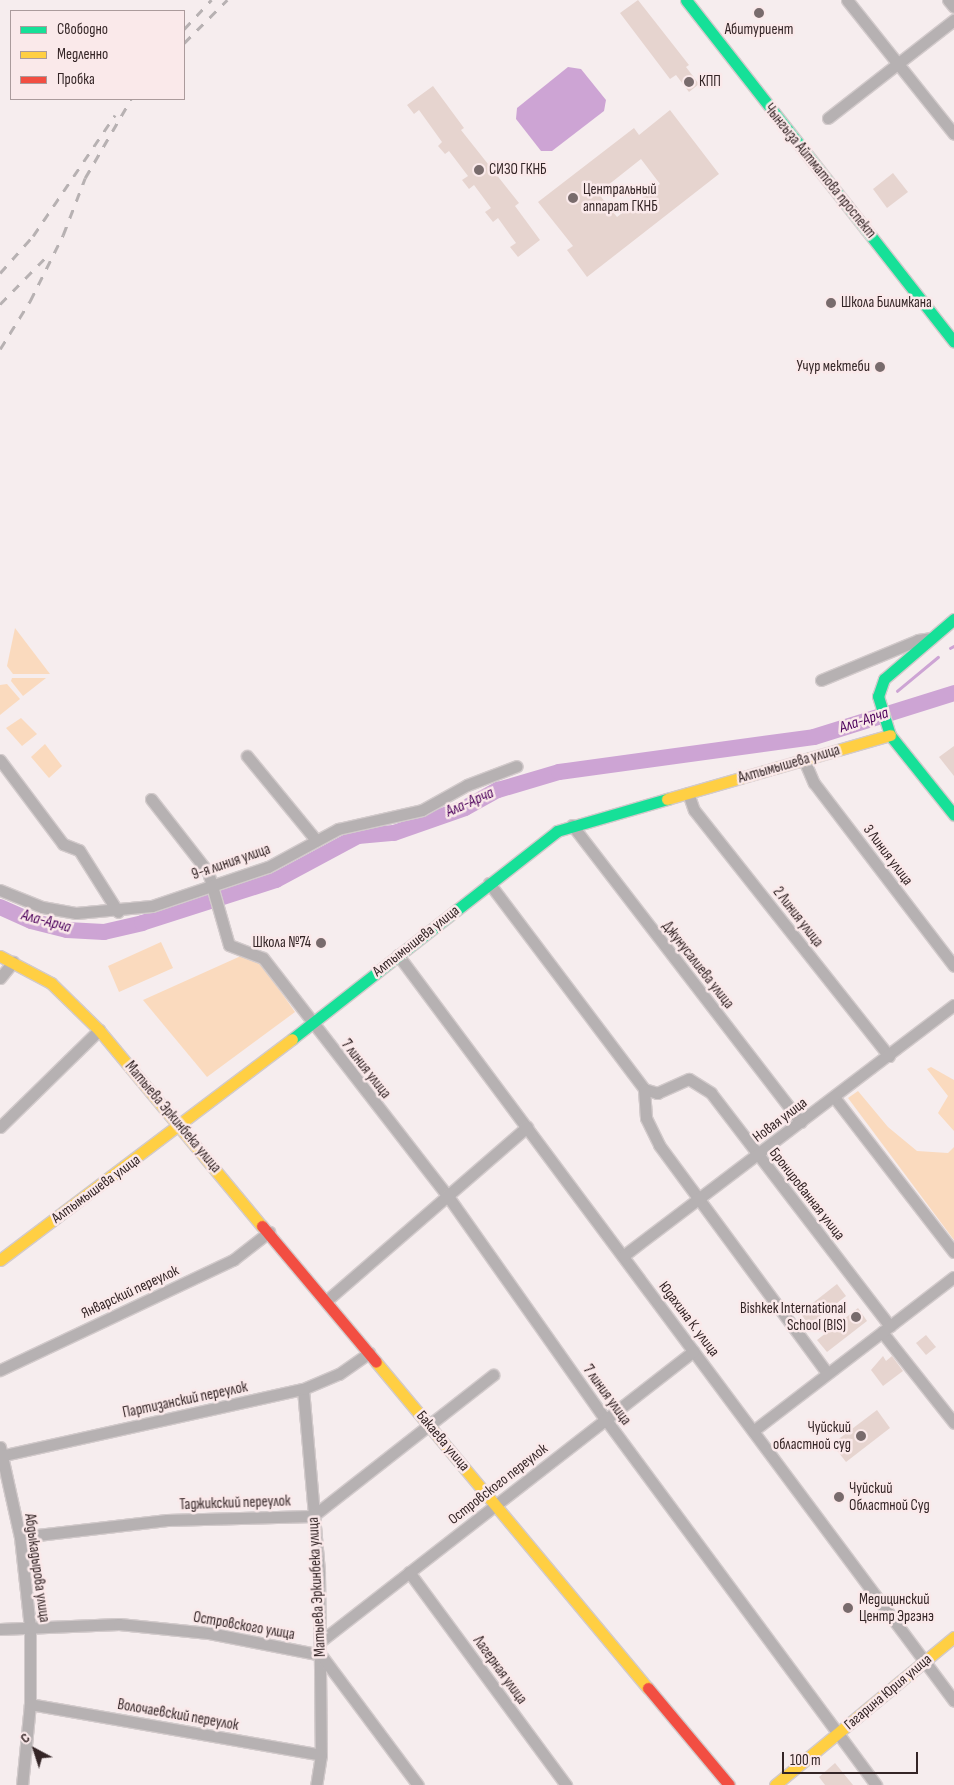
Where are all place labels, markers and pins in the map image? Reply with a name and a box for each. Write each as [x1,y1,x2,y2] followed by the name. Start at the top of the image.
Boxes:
[753,7,765,19] marker: Абитуриент
[725,21,793,39] place label: Абитуриент
[699,73,721,91] place label: КПП
[683,76,695,88] marker: КПП
[489,161,547,179] place label: СИЗО ГКНБ
[473,164,485,176] marker: СИЗО ГКНБ
[583,180,658,215] place label: Центральный аппарат ГКНБ
[567,192,579,204] marker: Центральный аппарат ГКНБ
[841,294,932,312] place label: Школа Билимкана
[825,297,837,309] marker: Школа Билимкана
[797,358,870,376] place label: Учур мектеби
[874,361,886,373] marker: Учур мектеби
[253,934,311,952] place label: Школа №74
[315,937,327,949] marker: Школа №74
[740,1299,846,1334] place label: Bishkek International School (BIS)
[850,1311,862,1323] marker: Bishkek International School (BIS)
[773,1418,851,1453] place label: Чуйский областной суд
[855,1430,867,1442] marker: Чуйский областной суд
[849,1479,930,1514] place label: Чуйский Областной Суд
[833,1491,845,1503] marker: Чуйский Областной Суд
[859,1590,934,1625] place label: Медицинский Центр Эргэнэ
[841,1601,855,1615] marker: Медицинский Центр Эргэнэ

